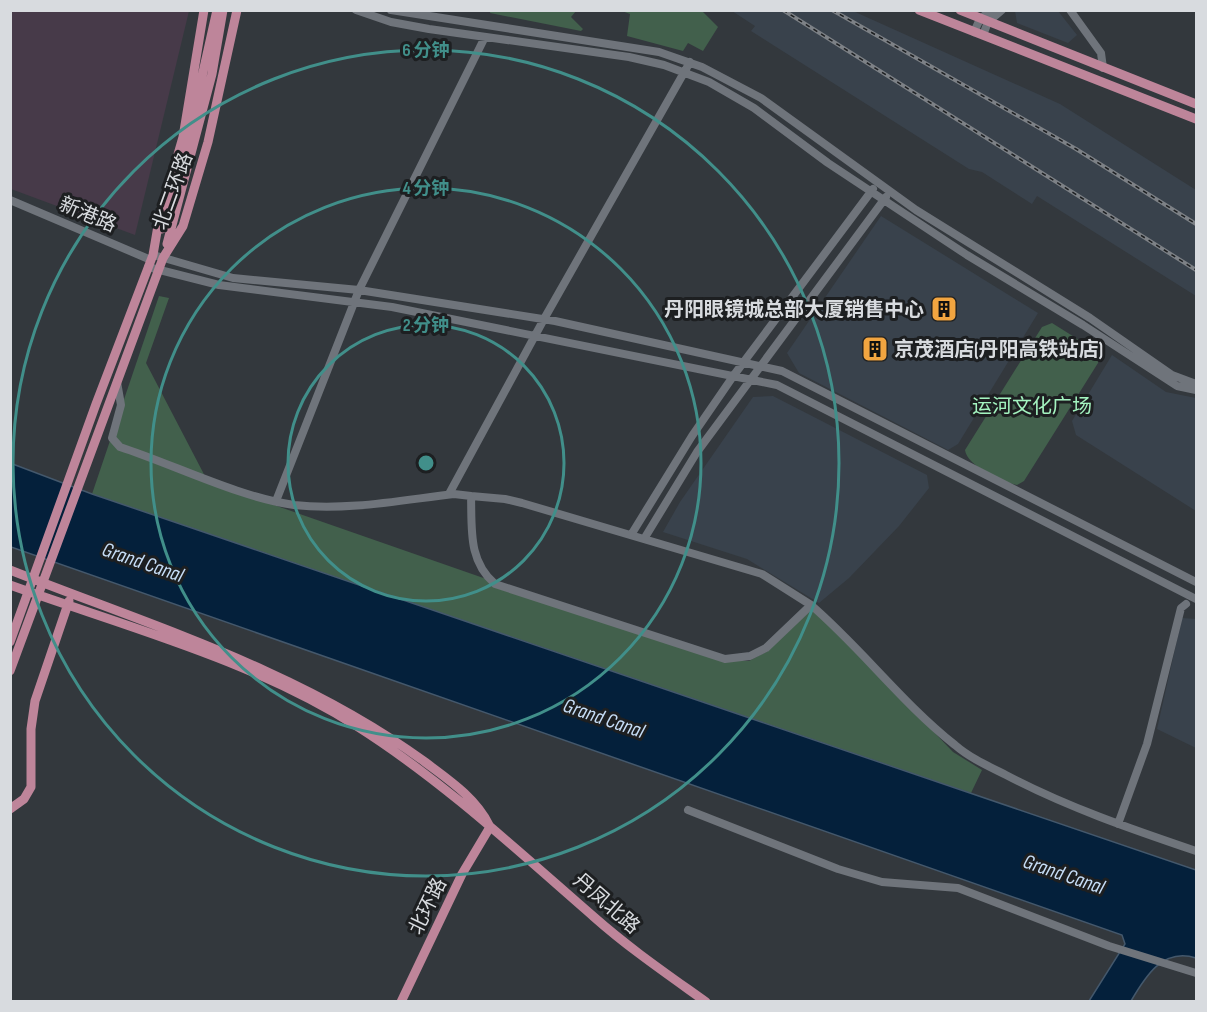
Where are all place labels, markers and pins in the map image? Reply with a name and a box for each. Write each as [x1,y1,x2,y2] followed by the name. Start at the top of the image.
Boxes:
[929,294,959,324] building icon: 丹阳眼镜城总部大厦销售中心
[664,298,924,322] place label: 丹阳眼镜城总部大厦销售中心
[860,334,890,364] building icon: 京茂酒店(丹阳高铁站店)
[894,338,1103,362] place label: 京茂酒店(丹阳高铁站店)
[416,453,436,473] centre of rings

